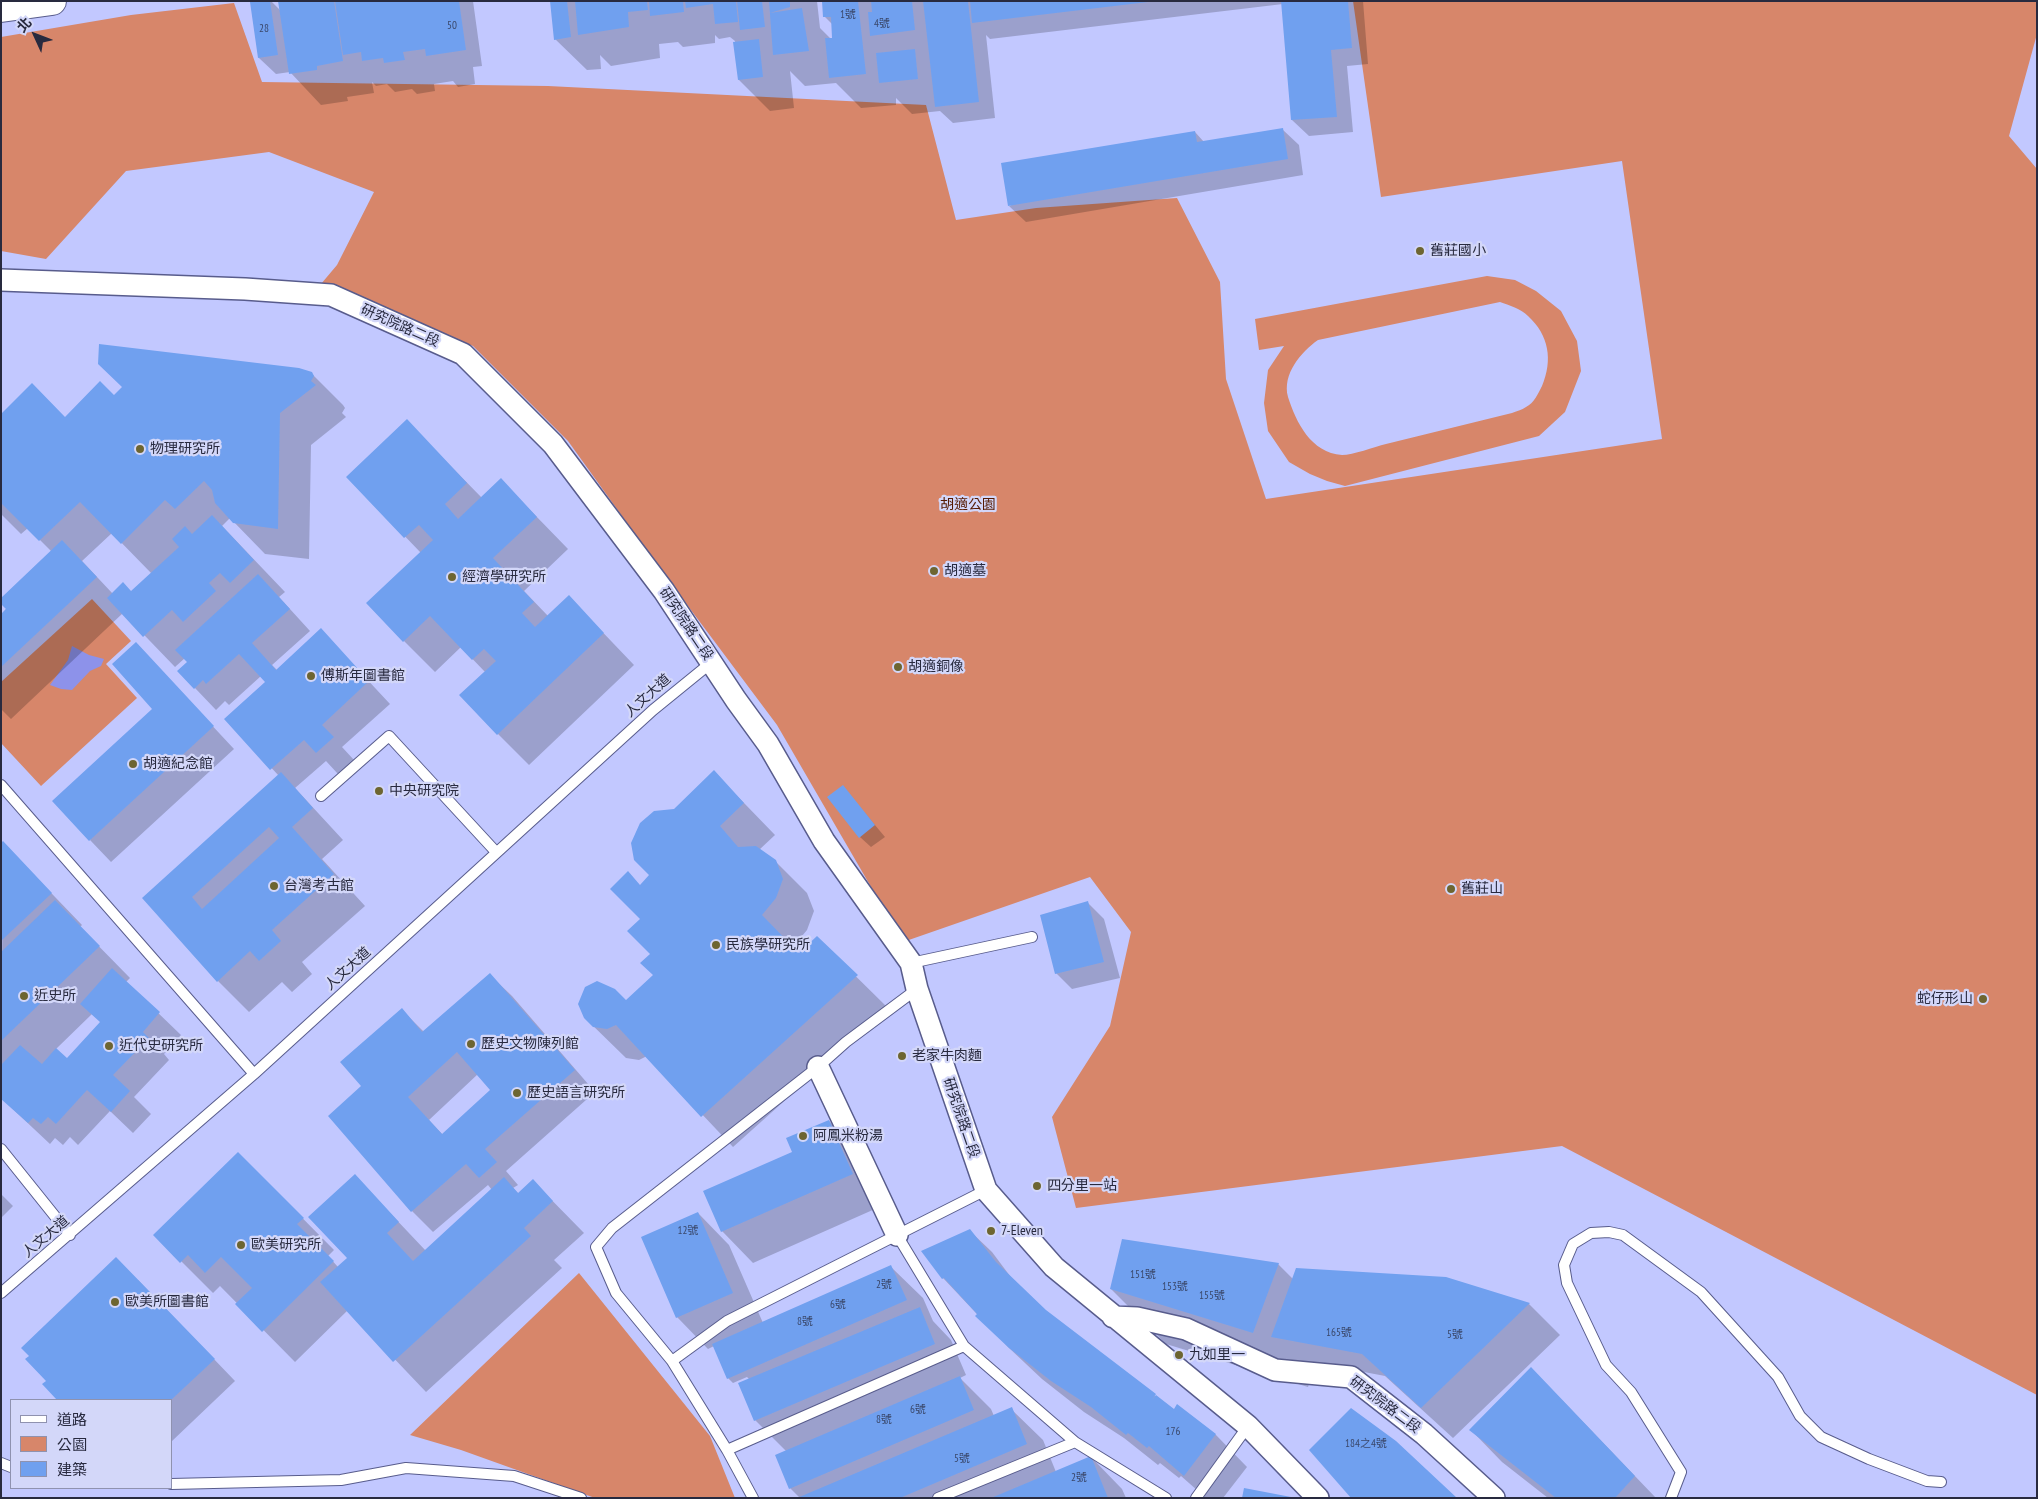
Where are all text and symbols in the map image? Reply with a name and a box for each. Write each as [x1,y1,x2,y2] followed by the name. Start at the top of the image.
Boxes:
[840,8,856,22] house number: 1號
[10,10,60,60] north arrow
[13,14,35,36] text: 北
[874,17,890,31] house number: 4號
[447,19,457,33] house number: 50
[259,22,269,36] house number: 28
[1430,243,1486,259] place label: 舊莊國小
[1414,245,1426,257] marker: 舊莊國小
[358,301,442,351] street label: 研究院路二段
[150,441,220,457] place label: 物理研究所
[134,443,146,455] marker: 物理研究所
[940,497,996,513] park label: 胡適公園
[944,563,986,579] place label: 胡適墓
[928,565,940,577] marker: 胡適墓
[462,569,546,585] place label: 經濟學研究所
[446,571,458,583] marker: 經濟學研究所
[656,584,716,664] street label: 研究院路二段
[908,659,964,675] place label: 胡適銅像
[892,661,904,673] marker: 胡適銅像
[321,668,405,684] place label: 傅斯年圖書館
[305,670,317,682] marker: 傅斯年圖書館
[622,671,674,721] street label: 人文大道
[143,756,213,772] place label: 胡適紀念館
[127,758,139,770] marker: 胡適紀念館
[389,783,459,799] place label: 中央研究院
[373,785,385,797] marker: 中央研究院
[284,878,354,894] place label: 台灣考古館
[268,880,280,892] marker: 台灣考古館
[1461,881,1503,897] place label: 舊莊山
[1445,883,1457,895] marker: 舊莊山
[726,937,810,953] place label: 民族學研究所
[710,939,722,951] marker: 民族學研究所
[322,944,374,994] street label: 人文大道
[34,988,76,1004] place label: 近史所
[18,990,30,1002] marker: 近史所
[1917,991,1973,1007] place label: 蛇仔形山
[1977,993,1989,1005] marker: 蛇仔形山
[481,1036,579,1052] place label: 歷史文物陳列館
[119,1038,203,1054] place label: 近代史研究所
[465,1038,477,1050] marker: 歷史文物陳列館
[103,1040,115,1052] marker: 近代史研究所
[912,1048,982,1064] place label: 老家牛肉麵
[896,1050,908,1062] marker: 老家牛肉麵
[939,1076,983,1160] street label: 研究院路二段
[527,1085,625,1101] place label: 歷史語言研究所
[511,1087,523,1099] marker: 歷史語言研究所
[813,1128,883,1144] place label: 阿鳳米粉湯
[797,1130,809,1142] marker: 阿鳳米粉湯
[1047,1178,1117,1194] place label: 四分里一站
[1031,1180,1043,1192] marker: 四分里一站
[19,1213,73,1261] street label: 人文大道
[1001,1223,1043,1239] place label: 7-Eleven
[678,1224,698,1238] house number: 12號
[985,1225,997,1237] marker: 7-Eleven
[251,1237,321,1253] place label: 歐美研究所
[235,1239,247,1251] marker: 歐美研究所
[1130,1268,1156,1282] house number: 151號
[876,1278,892,1292] house number: 2號
[1162,1280,1188,1294] house number: 153號
[1199,1289,1225,1303] house number: 155號
[125,1294,209,1310] place label: 歐美所圖書館
[109,1296,121,1308] marker: 歐美所圖書館
[830,1298,846,1312] house number: 6號
[797,1315,813,1329] house number: 8號
[1326,1326,1352,1340] house number: 165號
[1447,1328,1463,1342] house number: 5號
[1189,1347,1245,1363] place label: 九如里一
[1173,1349,1185,1361] marker: 九如里一
[1346,1373,1424,1437] street label: 研究院路二段
[10,1399,172,1489] legend
[910,1403,926,1417] house number: 6號
[57,1410,87,1429] text: 道路
[876,1413,892,1427] house number: 8號
[1166,1425,1180,1439] house number: 176
[57,1435,87,1454] text: 公園
[1345,1437,1387,1451] house number: 184之4號
[954,1452,970,1466] house number: 5號
[57,1460,87,1479] text: 建築
[1071,1471,1087,1485] house number: 2號

